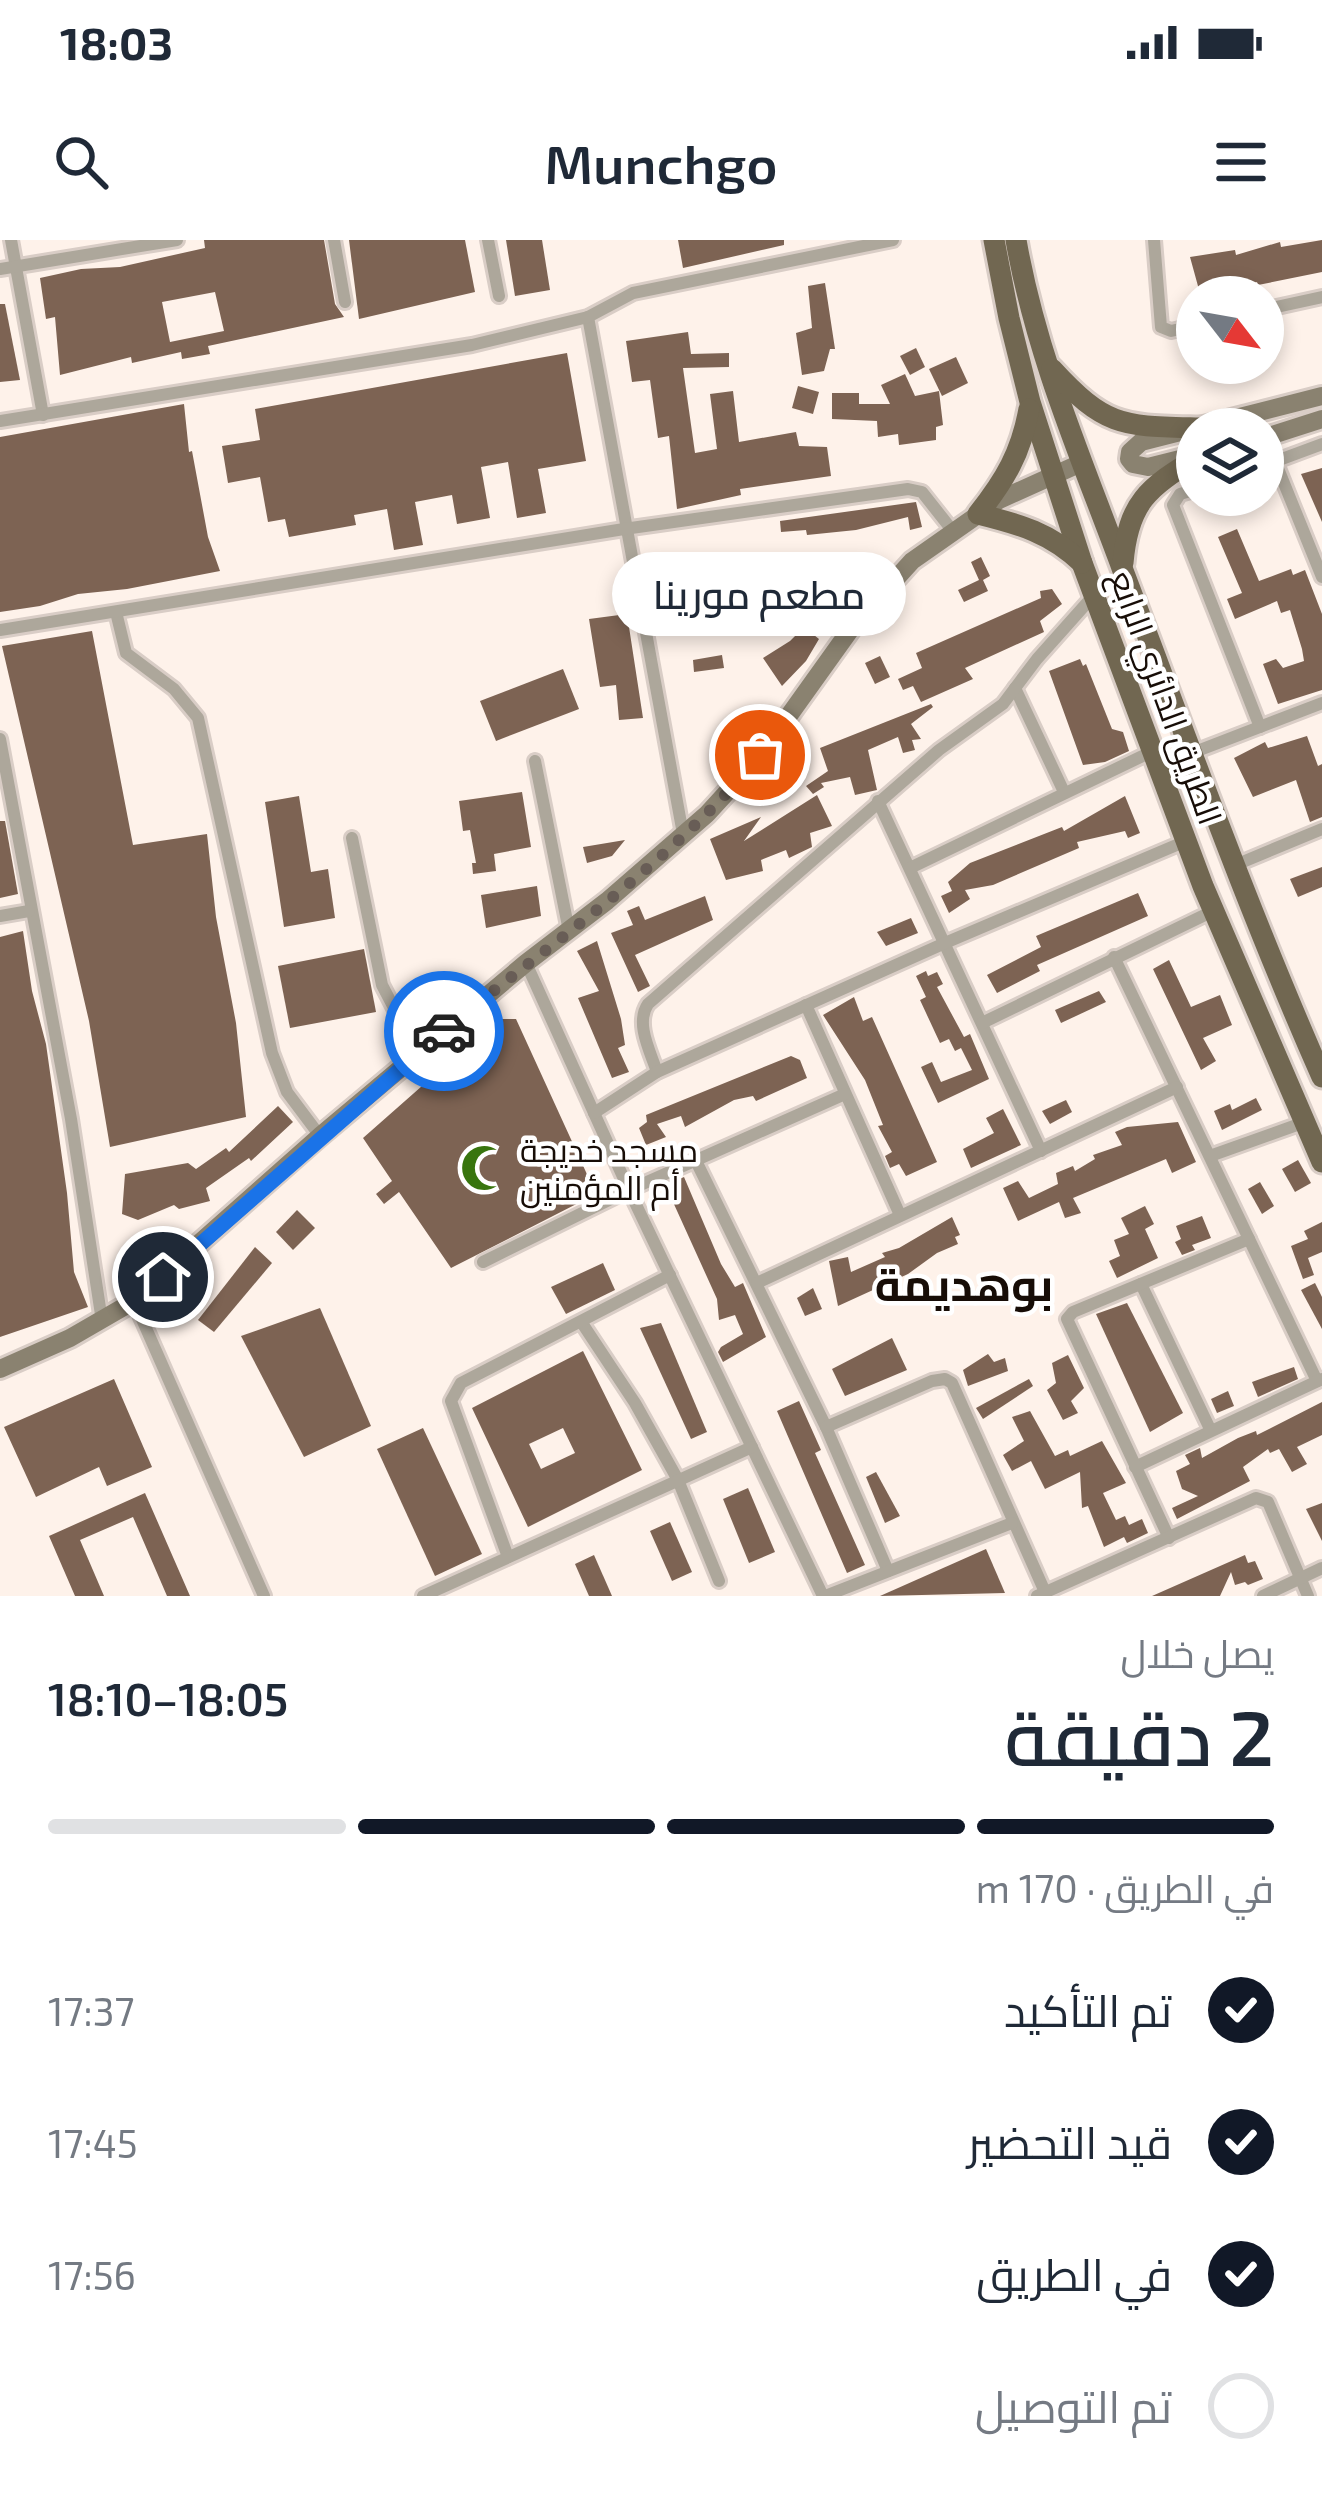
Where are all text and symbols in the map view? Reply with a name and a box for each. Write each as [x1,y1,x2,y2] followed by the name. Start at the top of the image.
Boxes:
[60,15,173,69] text: 18:03
[48,129,114,195] icon: search
[1208,129,1274,195] icon: menu
[545,130,777,195] text: Munchgo
[1176,276,1284,384] north arrow
[1176,276,1284,516] map controls
[1176,408,1284,516] button: layers
[613,551,907,635] callout: مطعم مورينا
[1096,565,1232,832] street label: الطريق الدائري الرابع
[653,570,865,617] text: مطعم مورينا
[709,704,811,806] pin
[727,722,793,788] icon: bag
[384,971,504,1091] courier
[411,998,477,1064] icon: car
[520,1129,698,1211] place label: مسجد خديجة أم المؤمنين
[459,1143,509,1193] mosque icon: مسجد خديجة أم المؤمنين
[112,1226,214,1328] pin
[130,1244,196,1310] icon: home
[875,1256,1053,1313] district label: بوهديمة
[1121,1629,1274,1676] text: يصل خلال
[48,1671,288,1725] text: 18:05–18:10
[1005,1688,1274,1782] text: 2 دقيقة
[976,1864,1274,1911] text: في الطريق · 170 m
[1208,1977,1274,2043] icon: check
[1004,1982,1172,2036] text: تم التأكيد
[48,1987,134,2034] text: 17:37
[1208,2109,1274,2175] icon: check
[967,2114,1172,2168] text: قيد التحضير
[48,2119,138,2166] text: 17:45
[1208,2241,1274,2307] icon: check
[976,2246,1172,2300] text: في الطريق
[48,2251,136,2298] text: 17:56
[975,2378,1172,2432] text: تم التوصيل

